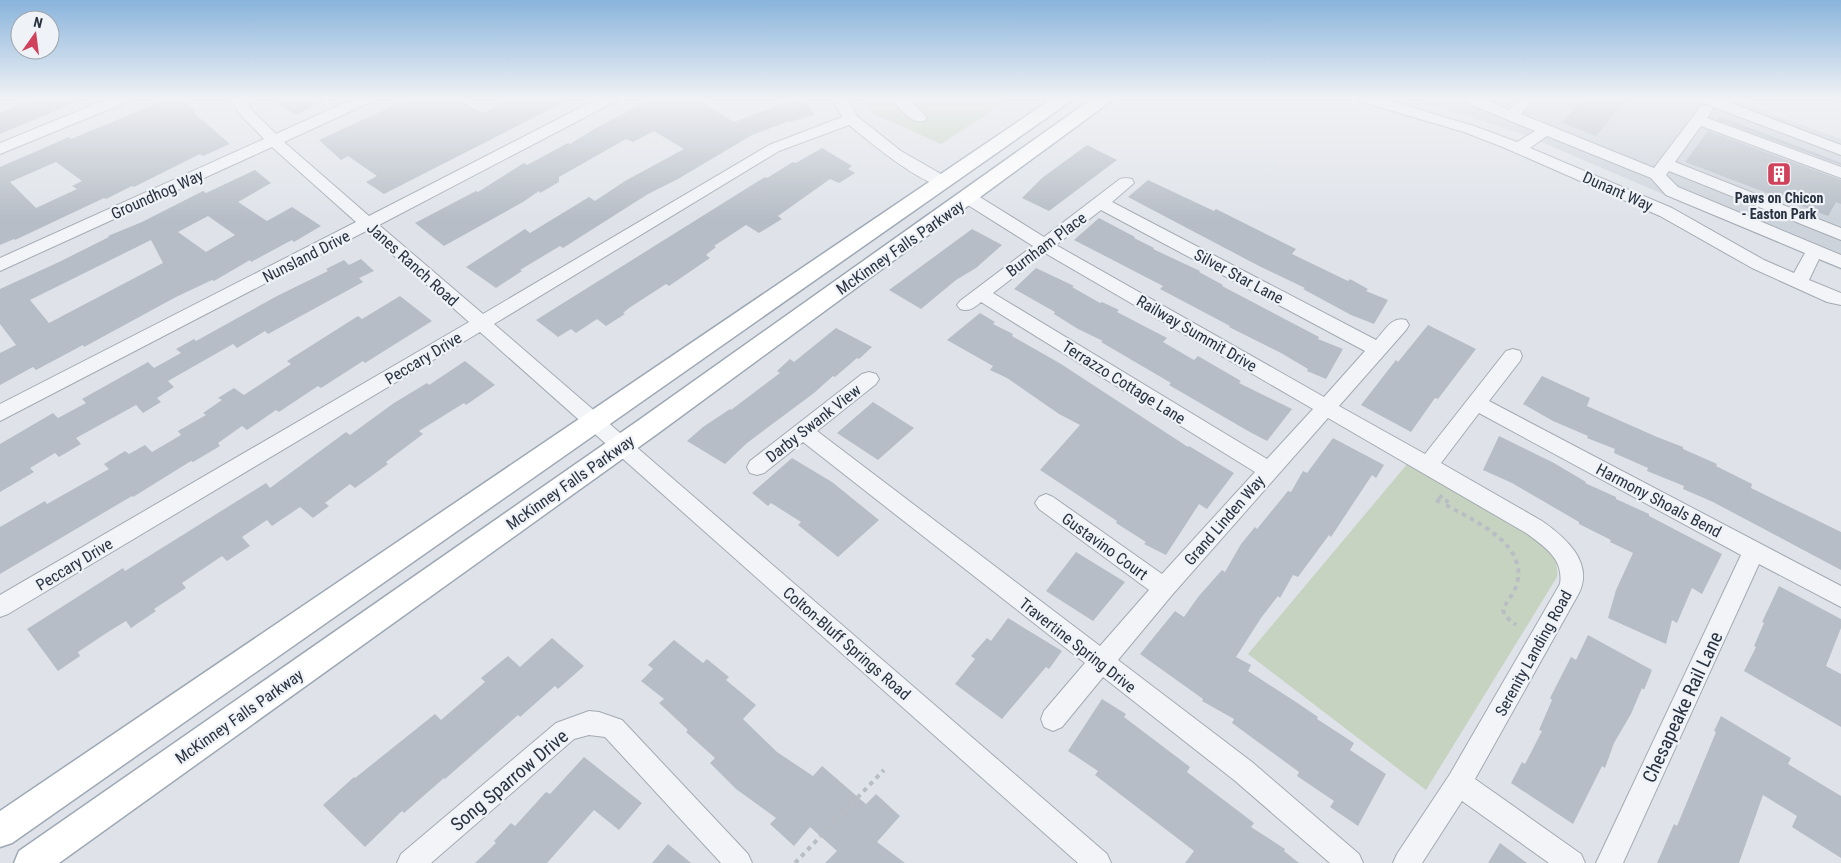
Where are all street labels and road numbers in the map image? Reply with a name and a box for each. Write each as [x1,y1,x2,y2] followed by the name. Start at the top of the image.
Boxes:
[108,165,207,223] street label: Groundhog Way
[1580,168,1656,215] street label: Dunant Way
[833,196,968,299] street label: McKinney Falls Parkway
[1003,208,1090,281] street label: Burnham Place
[363,218,462,310] street label: Janes Ranch Road
[259,226,353,287] street label: Nunsland Drive
[1191,245,1287,308] street label: Silver Star Lane
[1133,291,1260,376] street label: Railway Summit Drive
[382,328,465,389] street label: Peccary Drive
[1059,337,1189,428] street label: Terrazzo Cottage Lane
[762,380,865,466] street label: Darby Swank View
[503,431,638,534] street label: McKinney Falls Parkway
[1593,459,1725,541] street label: Harmony Shoals Bend
[1180,471,1269,569] street label: Grand Linden Way
[1058,509,1152,584] street label: Gustavino Court
[33,534,116,595] street label: Peccary Drive
[779,583,914,704] street label: Colton-Bluff Springs Road
[1491,587,1576,719] street label: Serenity Landing Road
[1016,594,1140,697] street label: Travertine Spring Drive
[1637,628,1728,786] street label: Chesapeake Rail Lane
[172,665,307,768] street label: McKinney Falls Parkway
[446,725,573,836] street label: Song Sparrow Drive

